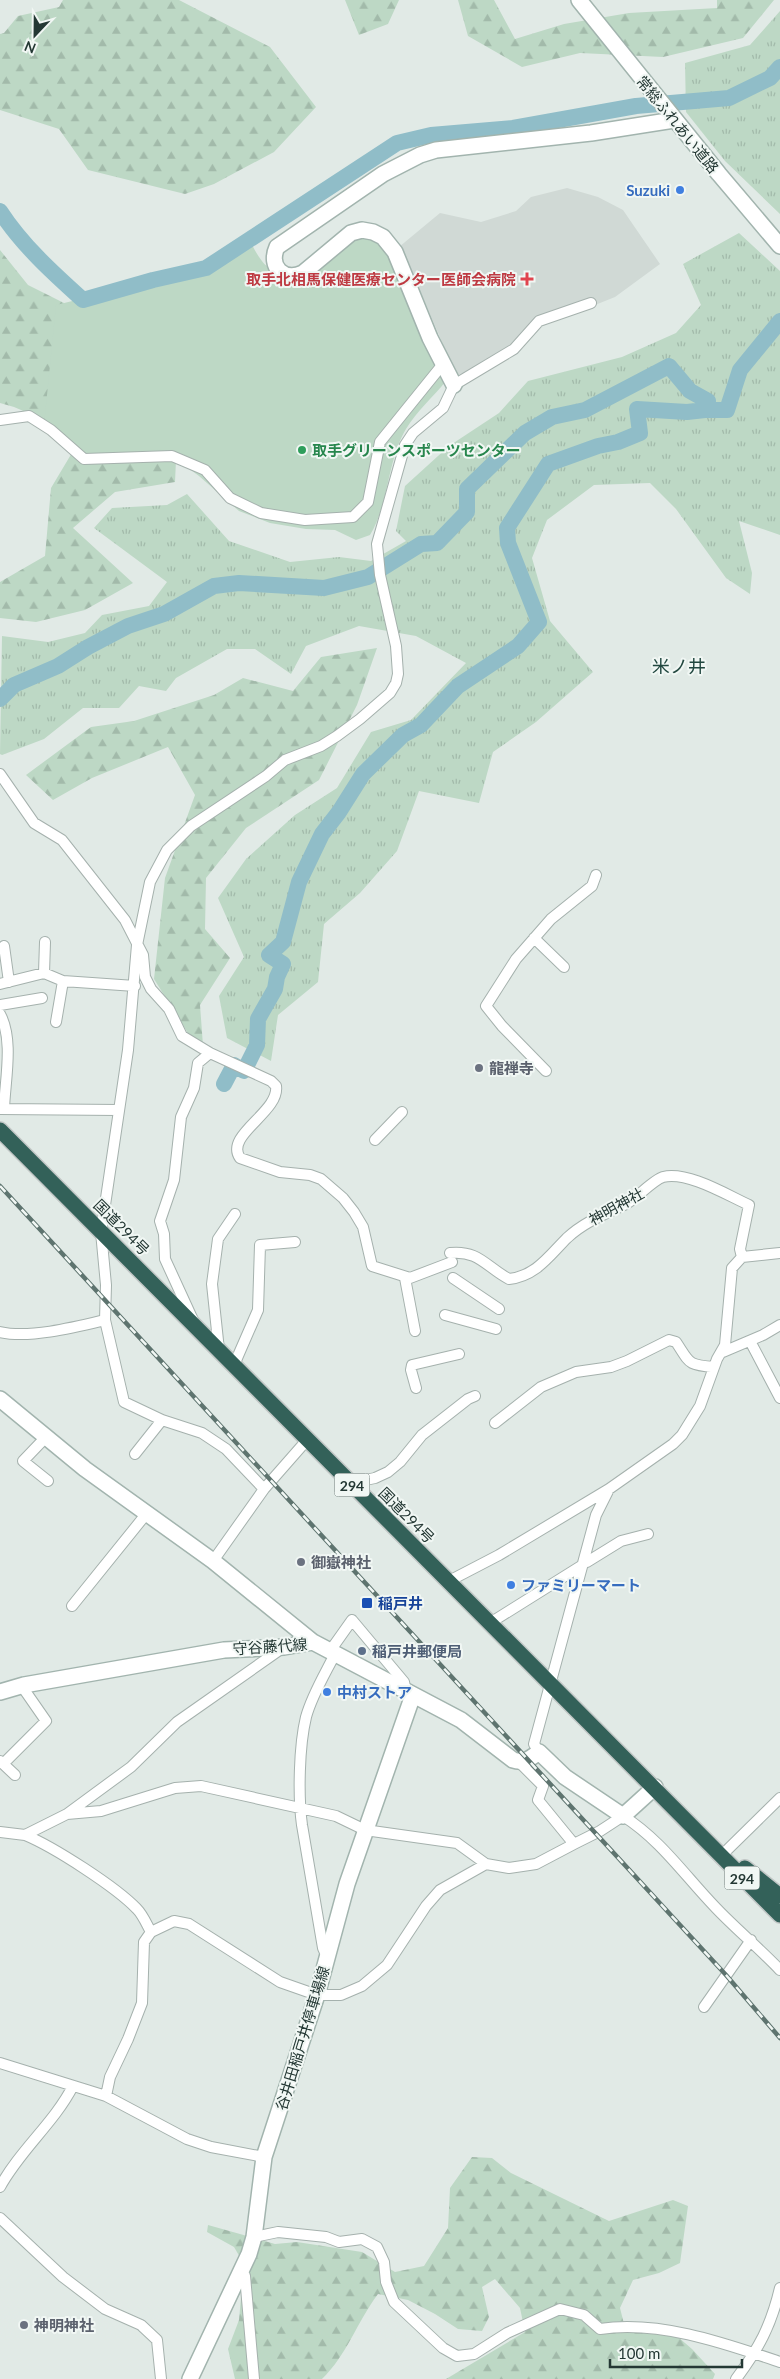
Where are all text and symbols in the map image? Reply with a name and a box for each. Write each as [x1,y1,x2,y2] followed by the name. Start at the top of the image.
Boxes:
[10,10,60,60] north arrow
[22,38,38,57] text: N
[633,72,723,176] street label: 常総ふれあい道路
[626,181,670,199] place label: Suzuki
[674,184,686,196] marker: Suzuki
[246,270,516,288] place label: 取手北相馬保健医療センター医師会病院
[520,272,534,286] marker: 取手北相馬保健医療センター医師会病院
[312,441,521,459] place label: 取手グリーンスポーツセンター
[296,444,308,456] marker: 取手グリーンスポーツセンター
[652,655,706,677] district label: 米ノ井
[489,1059,534,1077] place label: 龍禅寺
[473,1062,485,1074] marker: 龍禅寺
[585,1184,647,1228] street label: 神明神社
[90,1195,154,1259] street label: 国道294号
[334,1474,370,1496] road number: 294
[375,1483,439,1547] street label: 国道294号
[311,1553,371,1571] place label: 御嶽神社
[295,1556,307,1568] marker: 御嶽神社
[521,1576,641,1594] place label: ファミリーマート
[505,1579,517,1591] marker: ファミリーマート
[378,1594,423,1612] place label: 稲戸井
[360,1596,374,1610] marker: 稲戸井
[232,1634,308,1658] street label: 守谷藤代線
[372,1642,462,1660] place label: 稲戸井郵便局
[356,1645,368,1657] marker: 稲戸井郵便局
[337,1683,412,1701] place label: 中村ストア
[321,1686,333,1698] marker: 中村ストア
[724,1866,760,1890] road number: 294
[271,1964,333,2112] street label: 谷井田稲戸井停車場線
[33,2316,94,2334] place label: 神明神社
[18,2319,30,2331] marker: 神明神社
[610,2336,742,2368] scale bar
[618,2344,660,2362] text: 100 m

